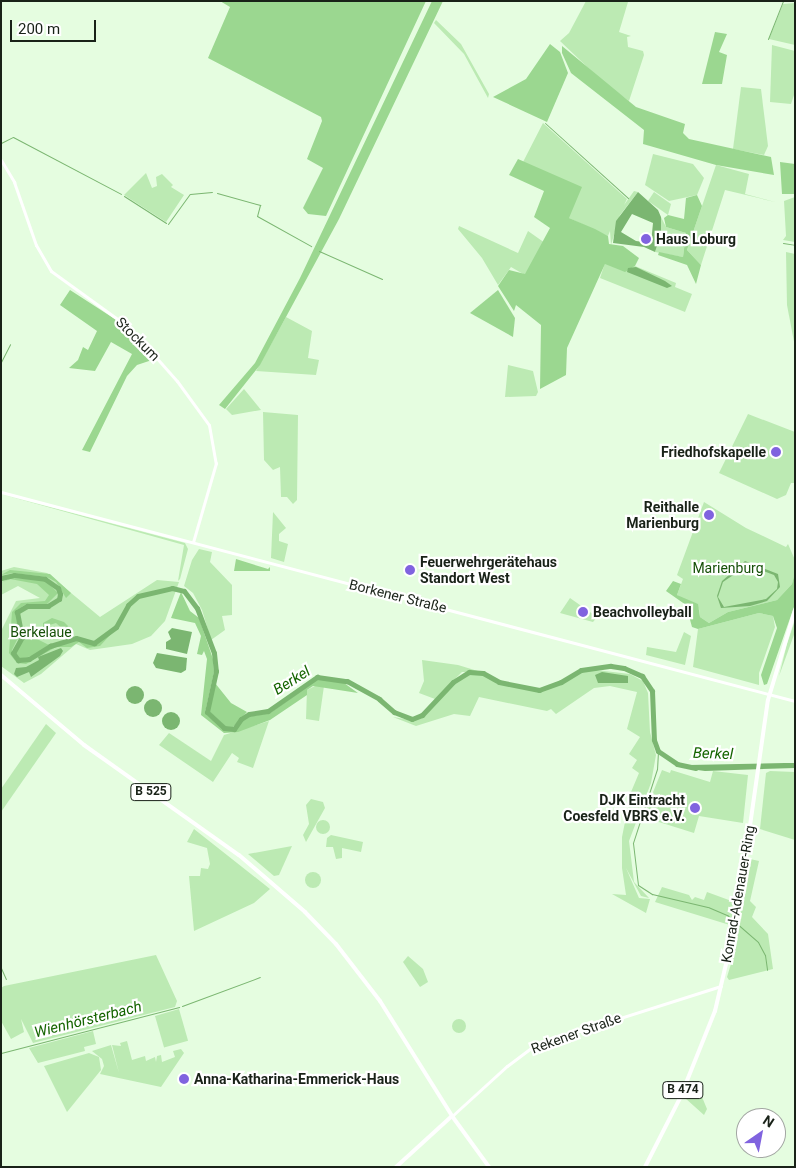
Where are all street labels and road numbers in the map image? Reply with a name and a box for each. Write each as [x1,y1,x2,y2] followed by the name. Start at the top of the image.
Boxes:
[113,314,163,364] street label: Stockum
[347,576,449,616] street label: Borkener Straße
[130,782,172,802] road number: B 525
[718,824,758,964] street label: Konrad-Adenauer-Ring
[529,1009,623,1057] street label: Rekener Straße
[662,1080,704,1100] road number: B 474

